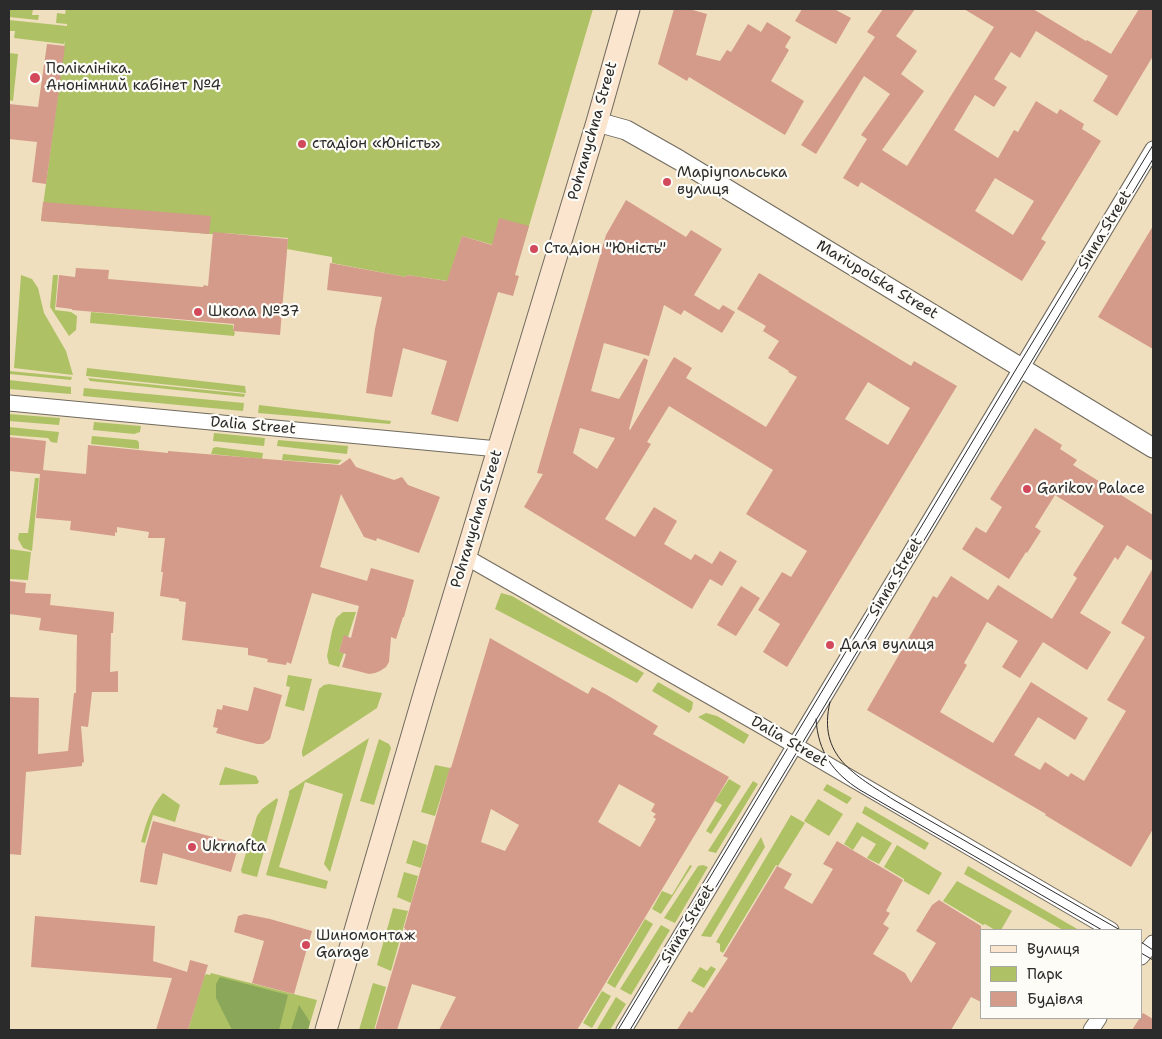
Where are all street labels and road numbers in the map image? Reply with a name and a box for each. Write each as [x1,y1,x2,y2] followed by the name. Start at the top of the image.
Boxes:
[565,60,621,202] street label: Pohranychna Street
[1074,187,1136,273] street label: Sinna Street
[813,237,941,323] street label: Mariupolska Street
[209,413,297,439] street label: Dalia Street
[447,448,507,590] street label: Pohranychna Street
[865,534,927,620] street label: Sinna Street
[747,713,831,771] street label: Dalia Street
[657,881,719,967] street label: Sinna Street

